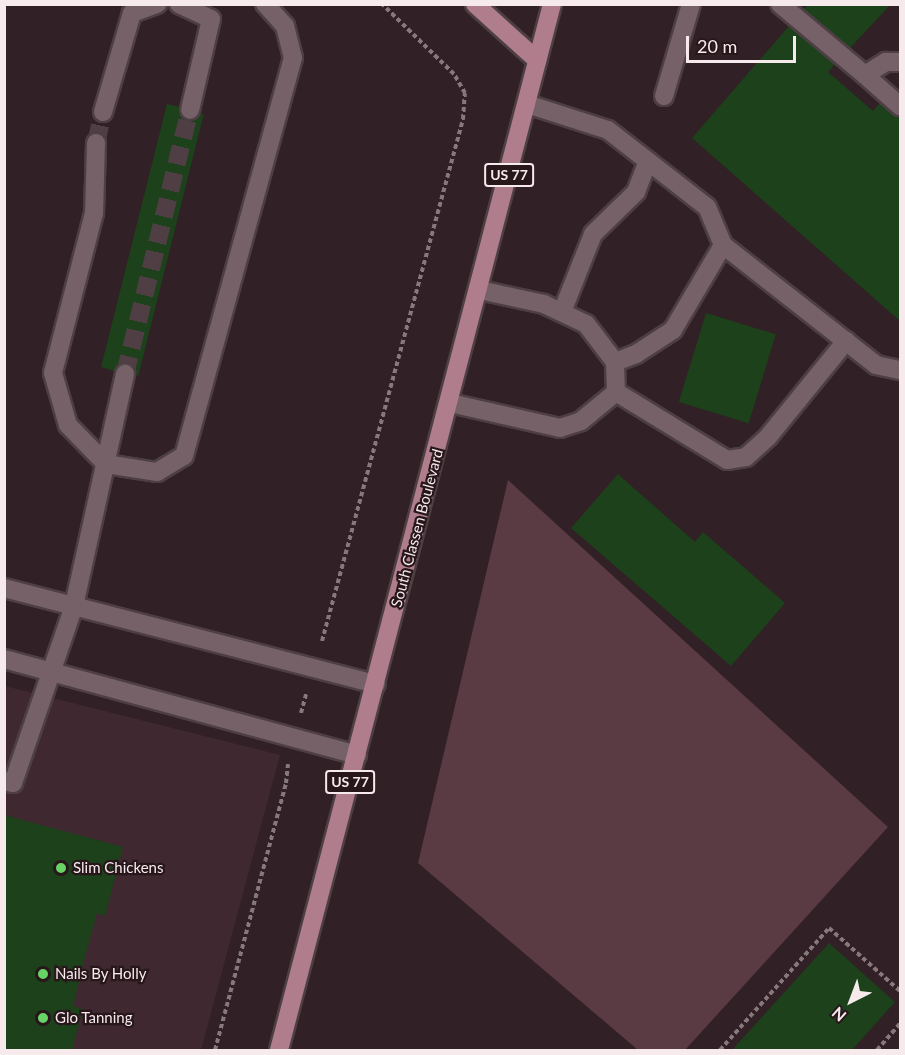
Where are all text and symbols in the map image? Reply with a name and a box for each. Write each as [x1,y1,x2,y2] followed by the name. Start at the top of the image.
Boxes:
[689,24,798,62] scale bar
[697,35,737,57] text: 20 m
[484,164,534,186] road number: US 77
[387,447,447,609] street label: South Classen Boulevard
[324,771,376,793] road number: US 77
[73,859,163,877] place label: Slim Chickens
[54,861,68,875] marker: Slim Chickens
[55,965,147,983] place label: Nails By Holly
[36,967,50,981] marker: Nails By Holly
[821,971,881,1031] north arrow
[828,1004,850,1026] text: N
[55,1009,133,1027] place label: Glo Tanning
[36,1011,50,1025] marker: Glo Tanning

